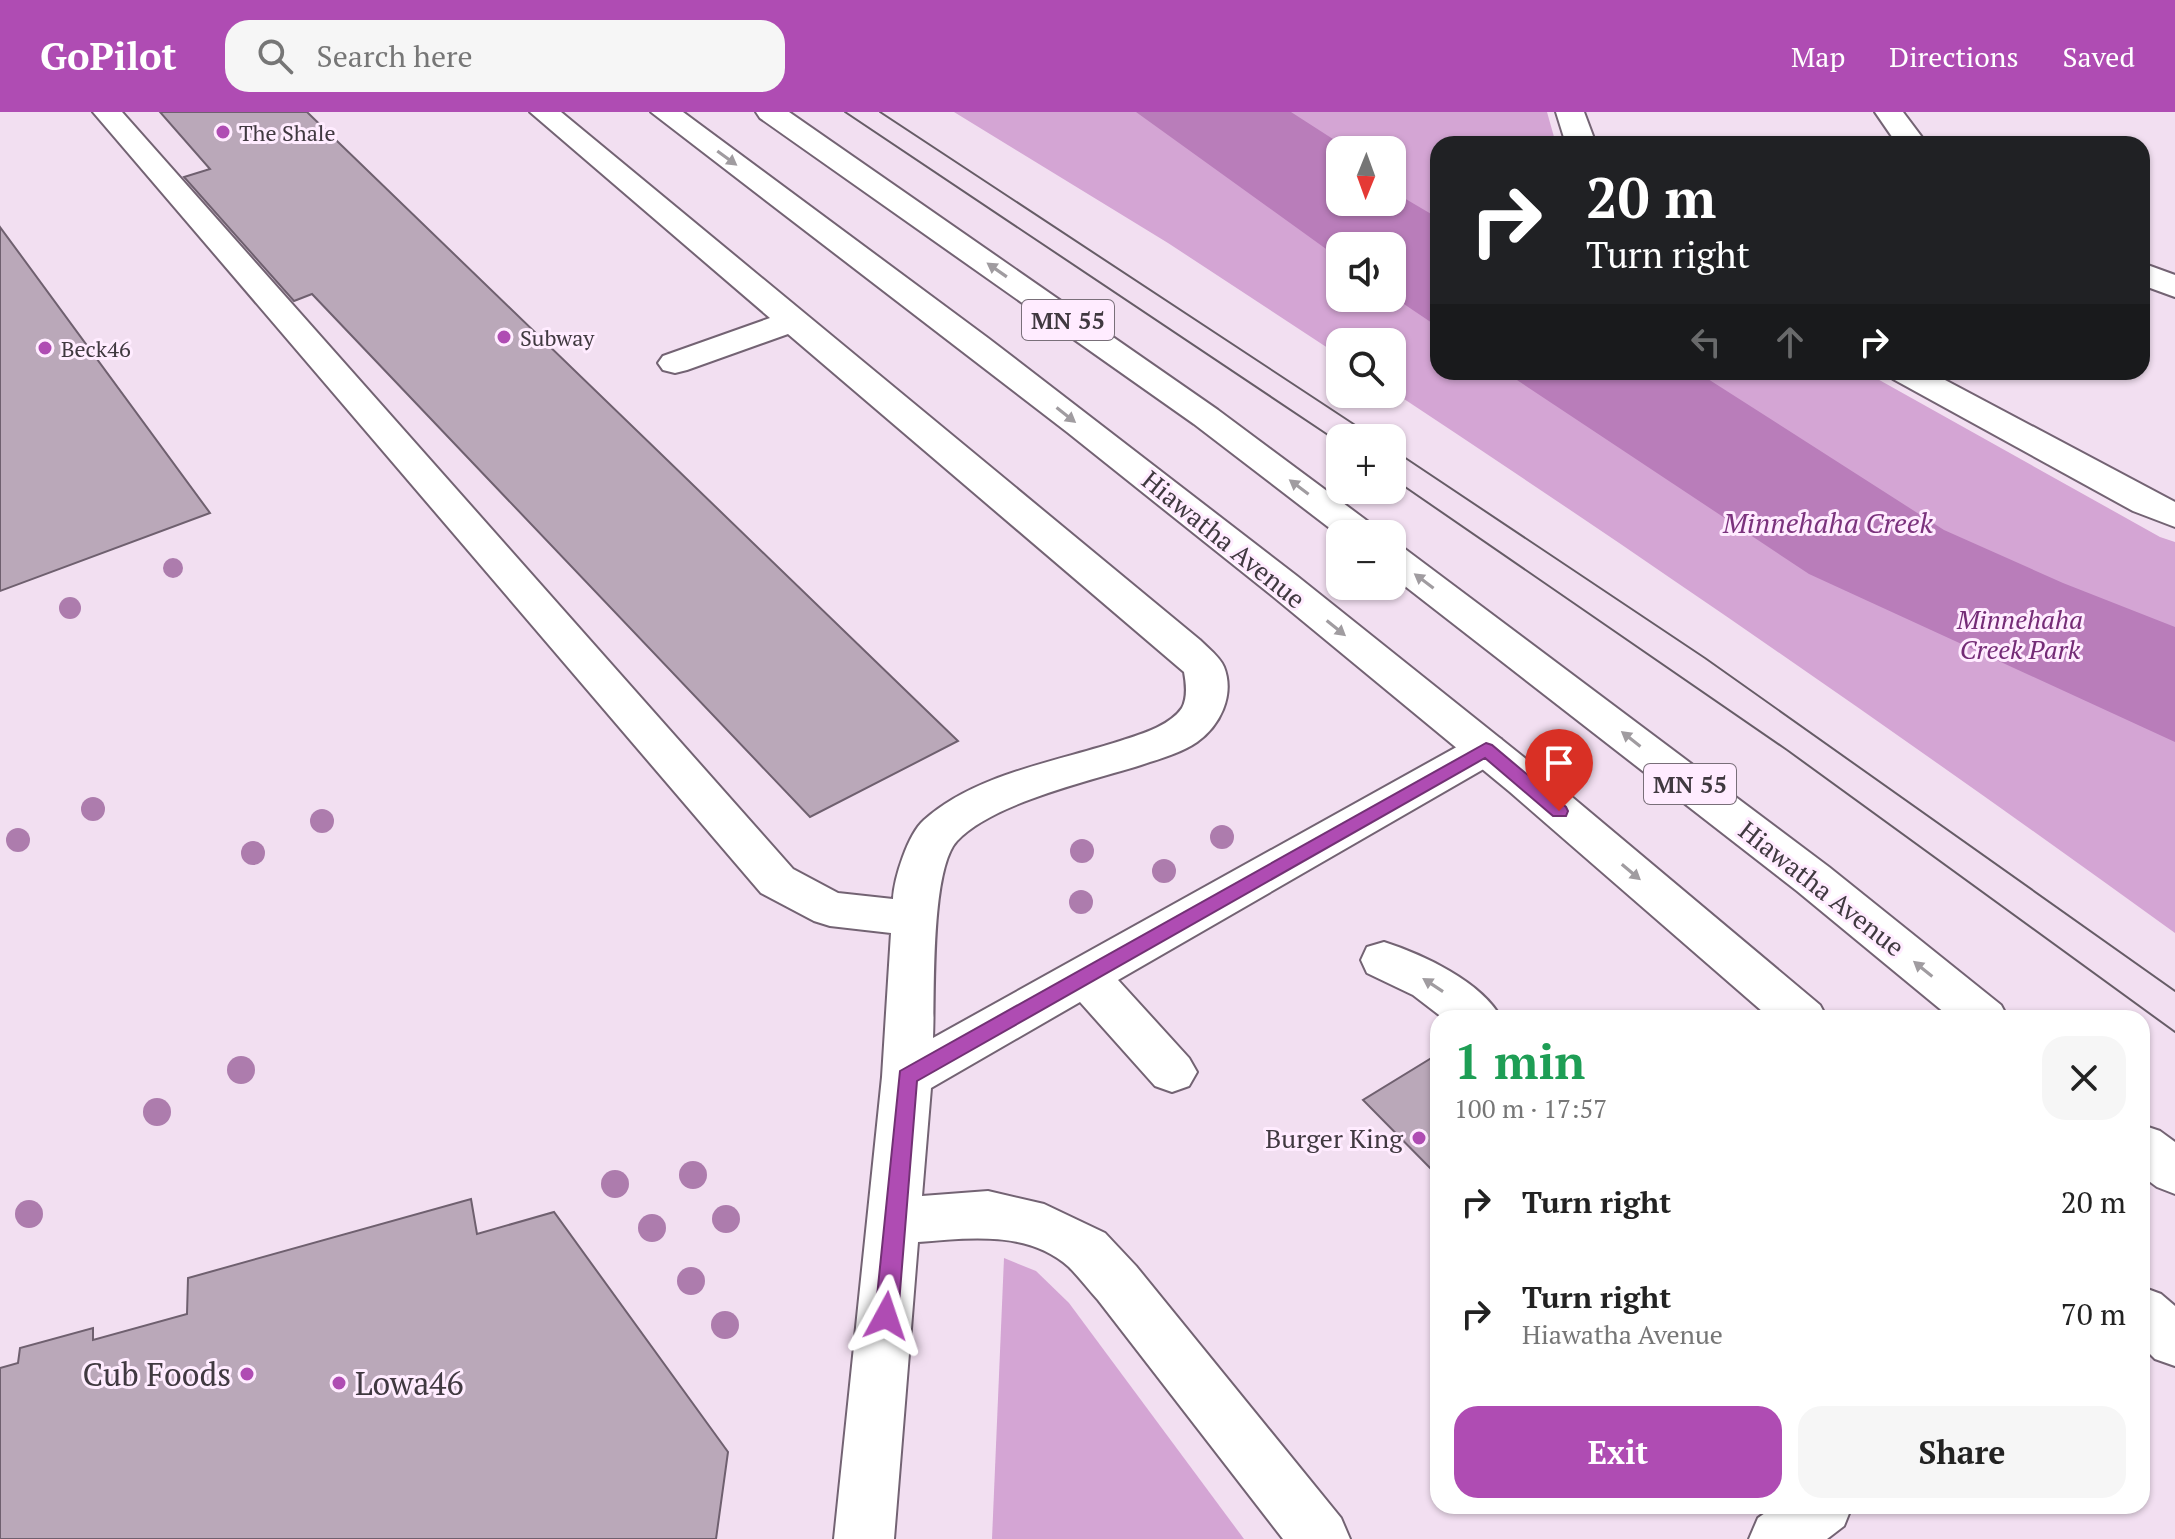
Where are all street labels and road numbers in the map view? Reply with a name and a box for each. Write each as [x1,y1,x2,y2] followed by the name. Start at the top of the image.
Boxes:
[1022,300,1114,340] road number: MN 55
[1135,463,1313,615] street label: Hiawatha Avenue
[1644,764,1736,804] road number: MN 55
[1732,813,1912,963] street label: Hiawatha Avenue

